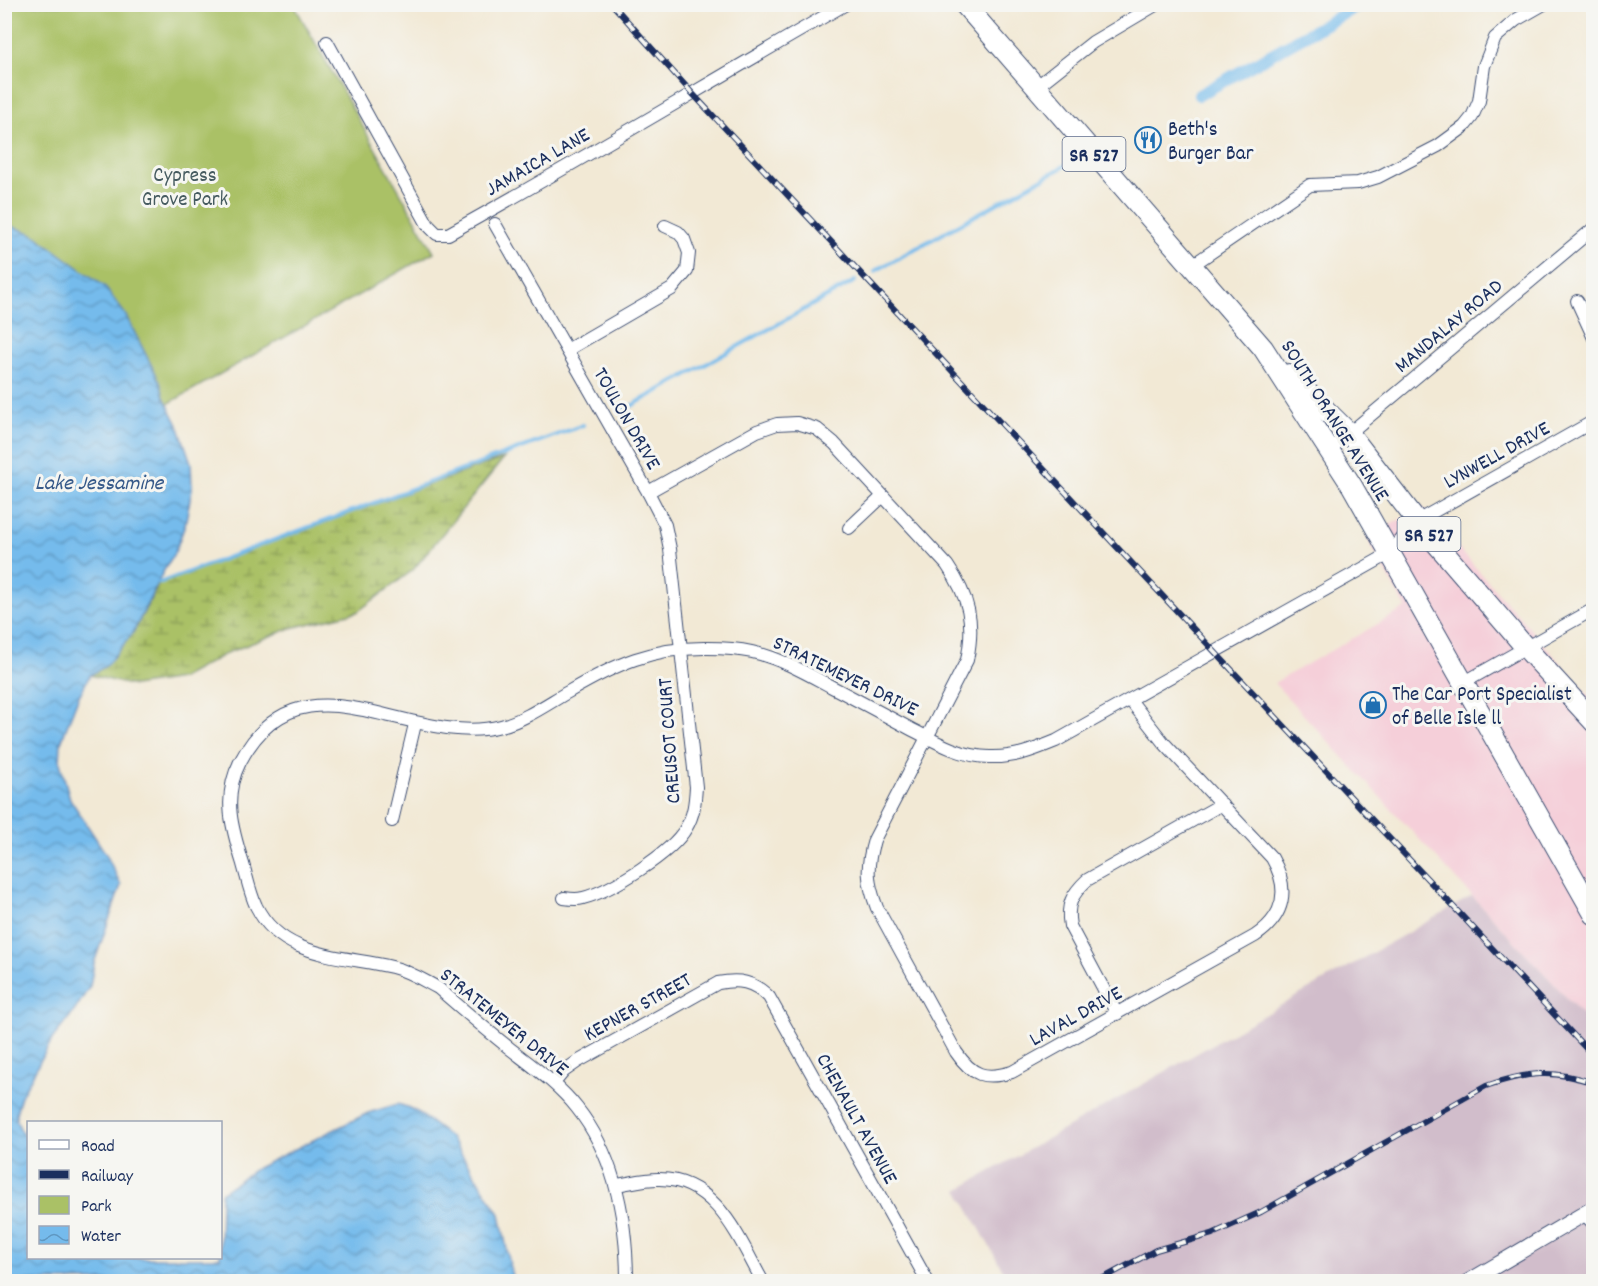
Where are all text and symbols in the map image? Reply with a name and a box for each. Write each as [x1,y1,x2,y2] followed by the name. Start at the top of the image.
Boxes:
[1168,116,1254,170] place label: Beth's Burger Bar
[481,121,597,206] street label: JAMAICA LANE
[1133,125,1163,155] restaurant icon: Beth's Burger Bar
[1062,137,1126,171] road number: SR 527
[142,162,228,216] park label: Cypress Grove Park
[1389,273,1511,382] street label: MANDALAY ROAD
[1272,335,1396,509] street label: SOUTH ORANGE AVENUE
[584,363,667,477] street label: TOULON DRIVE
[1439,415,1556,498] street label: LYNWELL DRIVE
[35,469,165,500] water label: Lake Jessamine
[1398,517,1460,551] road number: SR 527
[767,629,923,726] street label: STRATEMEYER DRIVE
[652,676,690,805] street label: CREUSOT COURT
[1392,681,1572,735] place label: The Car Port Specialist of Belle Isle ll
[1358,690,1388,720] shop icon: The Car Port Specialist of Belle Isle ll
[432,962,575,1085] street label: STRATEMEYER DRIVE
[579,966,698,1051] street label: KEPNER STREET
[1024,979,1129,1056] street label: LAVAL DRIVE
[807,1049,904,1191] street label: CHENAULT AVENUE
[27,1121,222,1259] legend
[81,1135,115,1160] text: Road
[81,1165,134,1190] text: Railway
[81,1195,112,1220] text: Park
[81,1225,121,1250] text: Water

